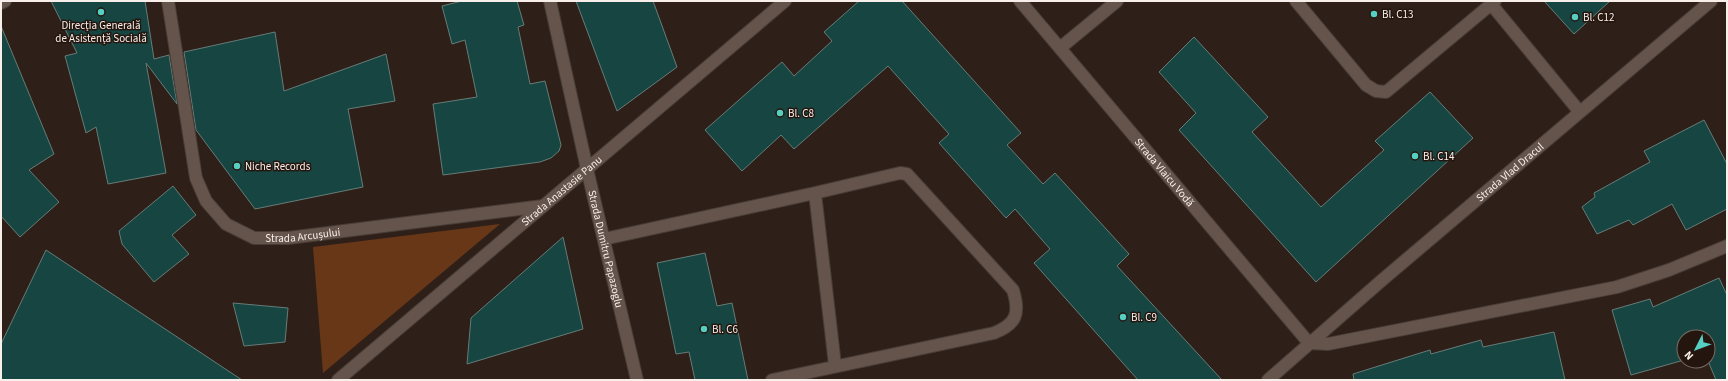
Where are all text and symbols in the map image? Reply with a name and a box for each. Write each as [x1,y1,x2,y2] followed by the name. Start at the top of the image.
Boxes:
[96,7,106,17] marker: Direcția Generală de Asistență Socială
[1382,7,1413,22] place label: Bl. C13
[1369,9,1379,19] marker: Bl. C13
[1583,10,1614,25] place label: Bl. C12
[1570,12,1580,22] marker: Bl. C12
[55,18,147,46] place label: Direcția Generală de Asistență Socială
[788,106,814,121] place label: Bl. C8
[775,108,785,118] marker: Bl. C8
[1131,135,1197,210] street label: Strada Vlaicu Vodă
[1473,139,1547,205] street label: Strada Vlad Dracul
[1423,149,1455,164] place label: Bl. C14
[1410,151,1420,161] marker: Bl. C14
[518,152,605,229] street label: Strada Anastasie Panu
[245,159,311,174] place label: Niche Records
[232,161,242,171] marker: Niche Records
[584,189,627,309] street label: Strada Dumitru Papazoglu
[265,225,341,246] street label: Strada Arcușului
[1131,310,1157,325] place label: Bl. C9
[1118,312,1128,322] marker: Bl. C9
[712,322,738,337] place label: Bl. C6
[699,324,709,334] marker: Bl. C6
[1676,329,1716,369] north arrow
[1681,348,1697,363] text: N

